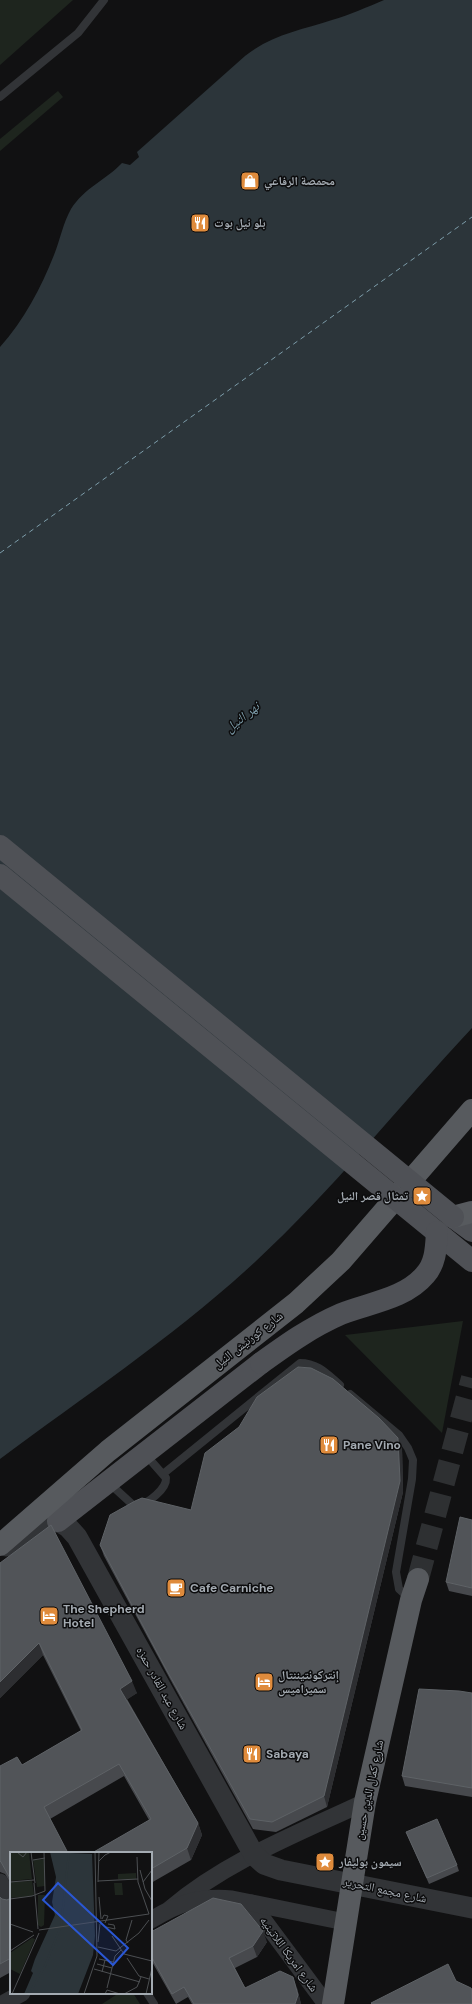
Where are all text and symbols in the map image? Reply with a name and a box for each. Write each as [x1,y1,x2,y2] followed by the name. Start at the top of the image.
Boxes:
[239,170,261,192] shop icon: محمصة الرفاعي
[264,173,335,191] place label: محمصة الرفاعي
[189,212,211,234] restaurant icon: بلو نيل بوت
[214,215,266,231] place label: بلو نيل بوت
[221,697,264,736] water label: نهر النيل
[411,1185,433,1207] place icon: تمثال قصر النيل
[337,1188,409,1204] place label: تمثال قصر النيل
[210,1308,286,1372] street label: شارع كورنيش النيل
[318,1434,340,1456] restaurant icon: Pane Vino
[343,1437,401,1453] place label: Pane Vino
[165,1577,187,1599] cafe icon: Cafe Carniche
[190,1580,274,1596] place label: Cafe Carniche
[63,1601,145,1631] place label: The Shepherd Hotel
[38,1605,60,1627] hotel icon: The Shepherd Hotel
[133,1644,192,1732] street label: شارع عبد القادر حمزه
[278,1667,339,1697] place label: إنتركونتيننتال سميراميس
[253,1671,275,1693] hotel icon: إنتركونتيننتال سميراميس
[351,1739,387,1841] street label: شارع كمال الدين حسين
[241,1743,263,1765] restaurant icon: Sabaya
[266,1746,309,1762] place label: Sabaya
[314,1851,336,1873] place icon: سيمون بوليفار
[10,1852,152,1994] inset map
[338,1854,402,1870] place label: سيمون بوليفار
[341,1873,428,1907] street label: شارع مجمع التحرير
[256,1913,322,1995] street label: شارع امريكا اللاتينيه

